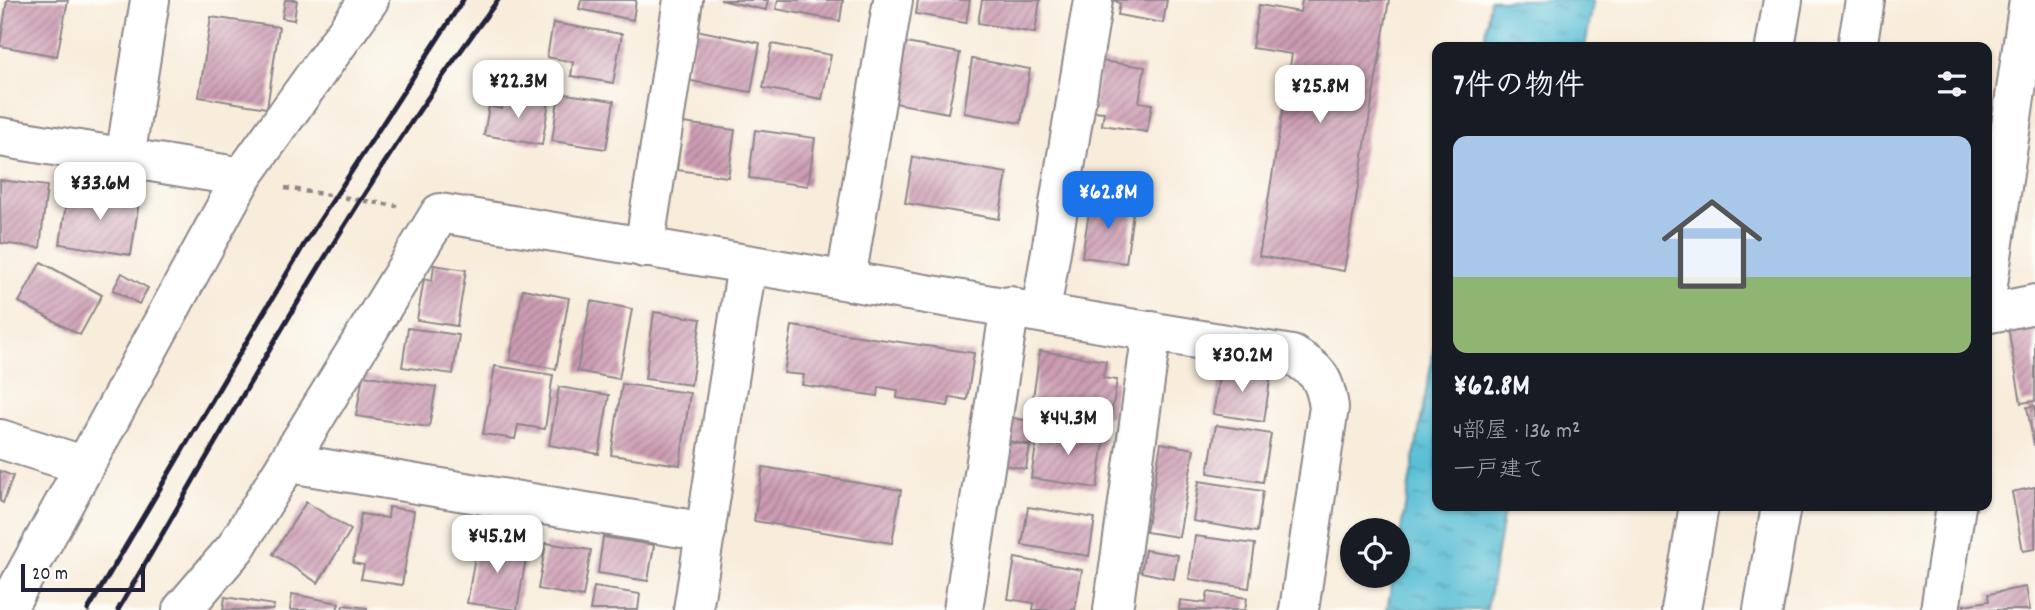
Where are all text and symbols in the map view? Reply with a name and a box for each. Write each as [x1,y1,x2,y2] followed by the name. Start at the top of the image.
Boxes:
[461,60,575,120] pin: ¥22.3M
[1933,65,1971,103] icon: filters
[489,66,547,99] text: ¥22.3M
[1263,66,1377,125] pin: ¥25.8M
[1453,67,1585,110] text: 7件の物件
[1291,71,1349,104] text: ¥25.8M
[43,162,157,222] pin: ¥33.6M
[70,168,130,201] text: ¥33.6M
[1051,172,1165,231] pin: ¥62.8M
[1079,177,1137,210] text: ¥62.8M
[1649,181,1775,307] icon: home
[1185,334,1299,394] pin: ¥30.2M
[1211,340,1273,373] text: ¥30.2M
[1453,367,1530,410] text: ¥62.8M
[1011,398,1125,457] pin: ¥44.3M
[1039,403,1097,436] text: ¥44.3M
[1453,416,1580,449] text: 4部屋 · 136 m²
[1453,455,1545,488] text: 一戸建て
[440,516,554,575] pin: ¥45.2M
[1340,518,1410,588] map controls
[1340,518,1410,588] button: locate
[468,521,526,554] text: ¥45.2M
[21,561,145,593] scale bar
[32,562,68,589] text: 20 m

